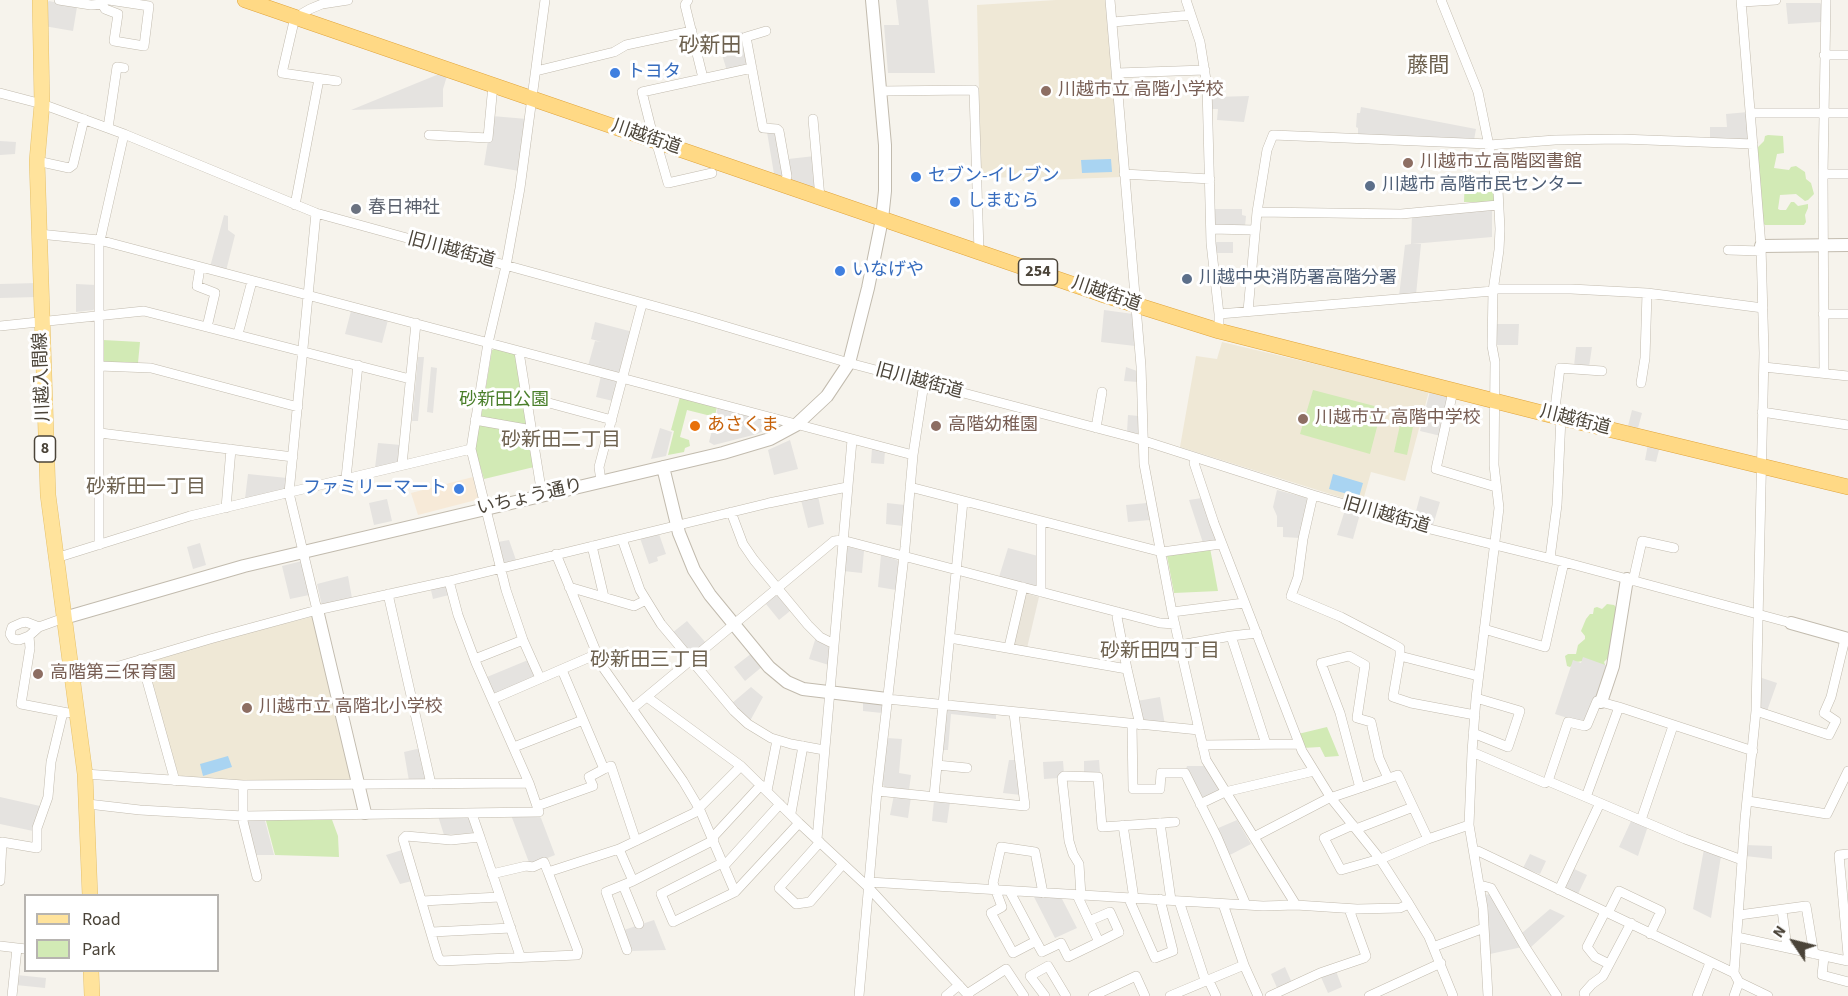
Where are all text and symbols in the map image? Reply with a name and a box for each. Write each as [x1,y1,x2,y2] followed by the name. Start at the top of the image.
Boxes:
[679,34,741,60] district label: 砂新田
[1407,54,1449,80] district label: 藤間
[627,62,681,84] place label: トヨタ
[608,66,622,80] marker: トヨタ
[1058,80,1224,102] place label: 川越市立 高階小学校
[1039,84,1053,98] marker: 川越市立 高階小学校
[608,116,684,160] street label: 川越街道
[1420,152,1582,174] place label: 川越市立高階図書館
[1401,156,1415,170] marker: 川越市立高階図書館
[928,166,1060,188] place label: セブン-イレブン
[909,170,923,184] marker: セブン-イレブン
[1382,175,1584,197] place label: 川越市 高階市民センター
[1363,179,1377,193] marker: 川越市 高階市民センター
[967,191,1039,213] place label: しまむら
[948,195,962,209] marker: しまむら
[368,198,440,220] place label: 春日神社
[349,202,363,216] marker: 春日神社
[405,229,497,273] street label: 旧川越街道
[1018,259,1058,285] road number: 254
[852,260,924,282] place label: いなげや
[833,264,847,278] marker: いなげや
[1199,268,1397,290] place label: 川越中央消防署高階分署
[1180,272,1194,286] marker: 川越中央消防署高階分署
[1068,273,1144,317] street label: 川越街道
[31,332,55,422] street label: 川越入間線
[873,360,965,404] street label: 旧川越街道
[459,390,549,412] park label: 砂新田公園
[1537,402,1613,440] street label: 川越街道
[1315,408,1481,430] place label: 川越市立 高階中学校
[1296,412,1310,426] marker: 川越市立 高階中学校
[707,415,779,437] place label: あさくま
[948,415,1038,437] place label: 高階幼稚園
[688,419,702,433] marker: あさくま
[929,419,943,433] marker: 高階幼稚園
[501,430,621,454] district label: 砂新田二丁目
[34,436,56,462] road number: 8
[475,475,585,521] street label: いちょう通り
[86,477,206,501] district label: 砂新田一丁目
[303,478,447,500] place label: ファミリーマート
[452,482,466,496] marker: ファミリーマート
[1340,493,1432,539] street label: 旧川越街道
[1100,641,1220,665] district label: 砂新田四丁目
[590,650,710,674] district label: 砂新田三丁目
[50,663,176,685] place label: 高階第三保育園
[31,667,45,681] marker: 高階第三保育園
[259,697,443,719] place label: 川越市立 高階北小学校
[240,701,254,715] marker: 川越市立 高階北小学校
[24,894,219,972] legend
[82,907,121,932] text: Road
[1764,912,1824,972] north arrow
[1767,921,1791,942] text: N
[82,937,116,962] text: Park

